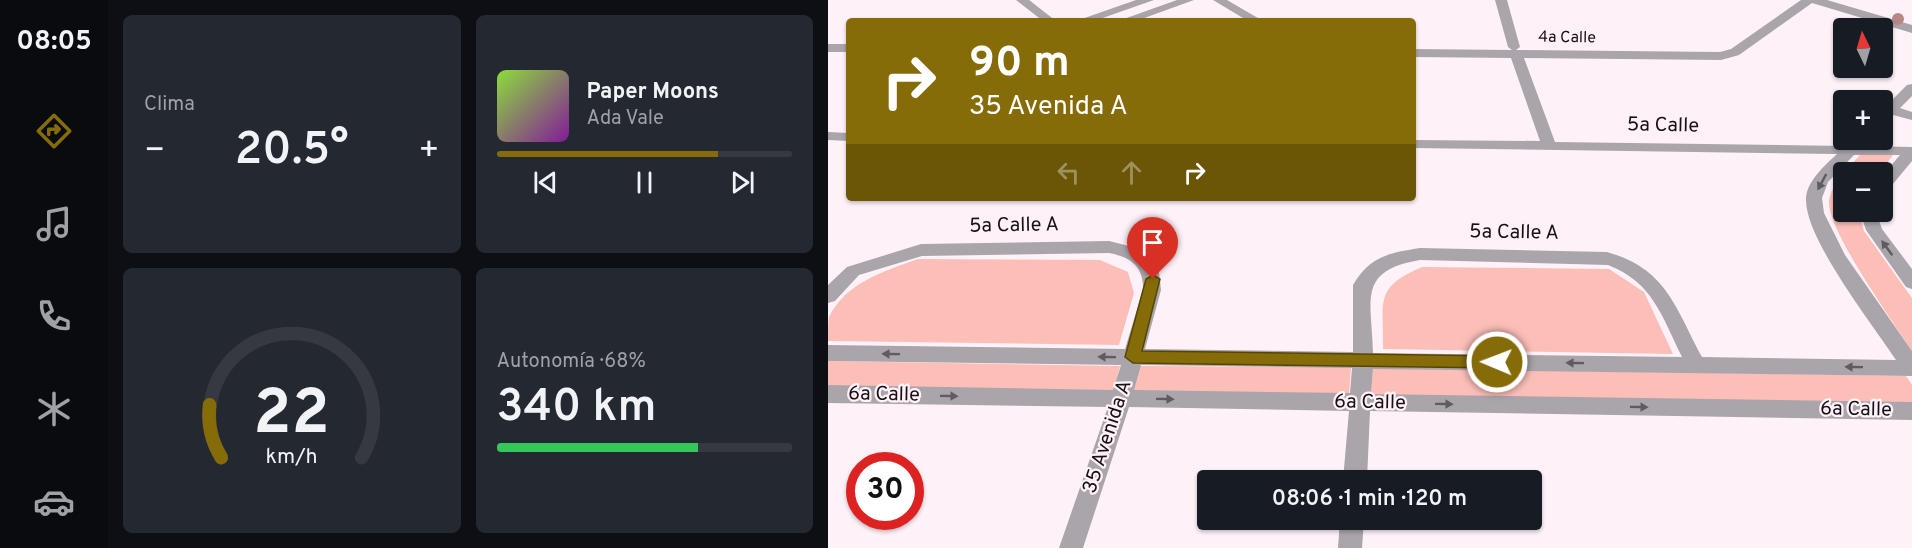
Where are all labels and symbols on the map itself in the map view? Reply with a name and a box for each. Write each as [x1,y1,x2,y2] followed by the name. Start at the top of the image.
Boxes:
[1833,18,1893,78] north arrow
[1538,27,1596,49] street label: 4a Calle
[1627,112,1699,140] street label: 5a Calle
[1817,174,1827,191] one-way arrow
[969,212,1059,240] street label: 5a Calle A
[1127,217,1178,279] pin
[1469,219,1559,247] street label: 5a Calle A
[1881,240,1893,256] one-way arrow
[1465,330,1529,394] position arrow
[881,349,900,359] one-way arrow
[1097,352,1116,362] one-way arrow
[1565,359,1584,368] one-way arrow
[1844,363,1863,372] one-way arrow
[1077,377,1139,497] street label: 35 Avenida A
[848,381,920,409] street label: 6a Calle
[1334,389,1406,417] street label: 6a Calle
[940,391,959,401] one-way arrow
[1156,395,1175,404] one-way arrow
[1820,396,1892,424] street label: 6a Calle
[1435,399,1454,409] one-way arrow
[1630,402,1649,412] one-way arrow
[846,452,924,530] speed limit sign: 30

